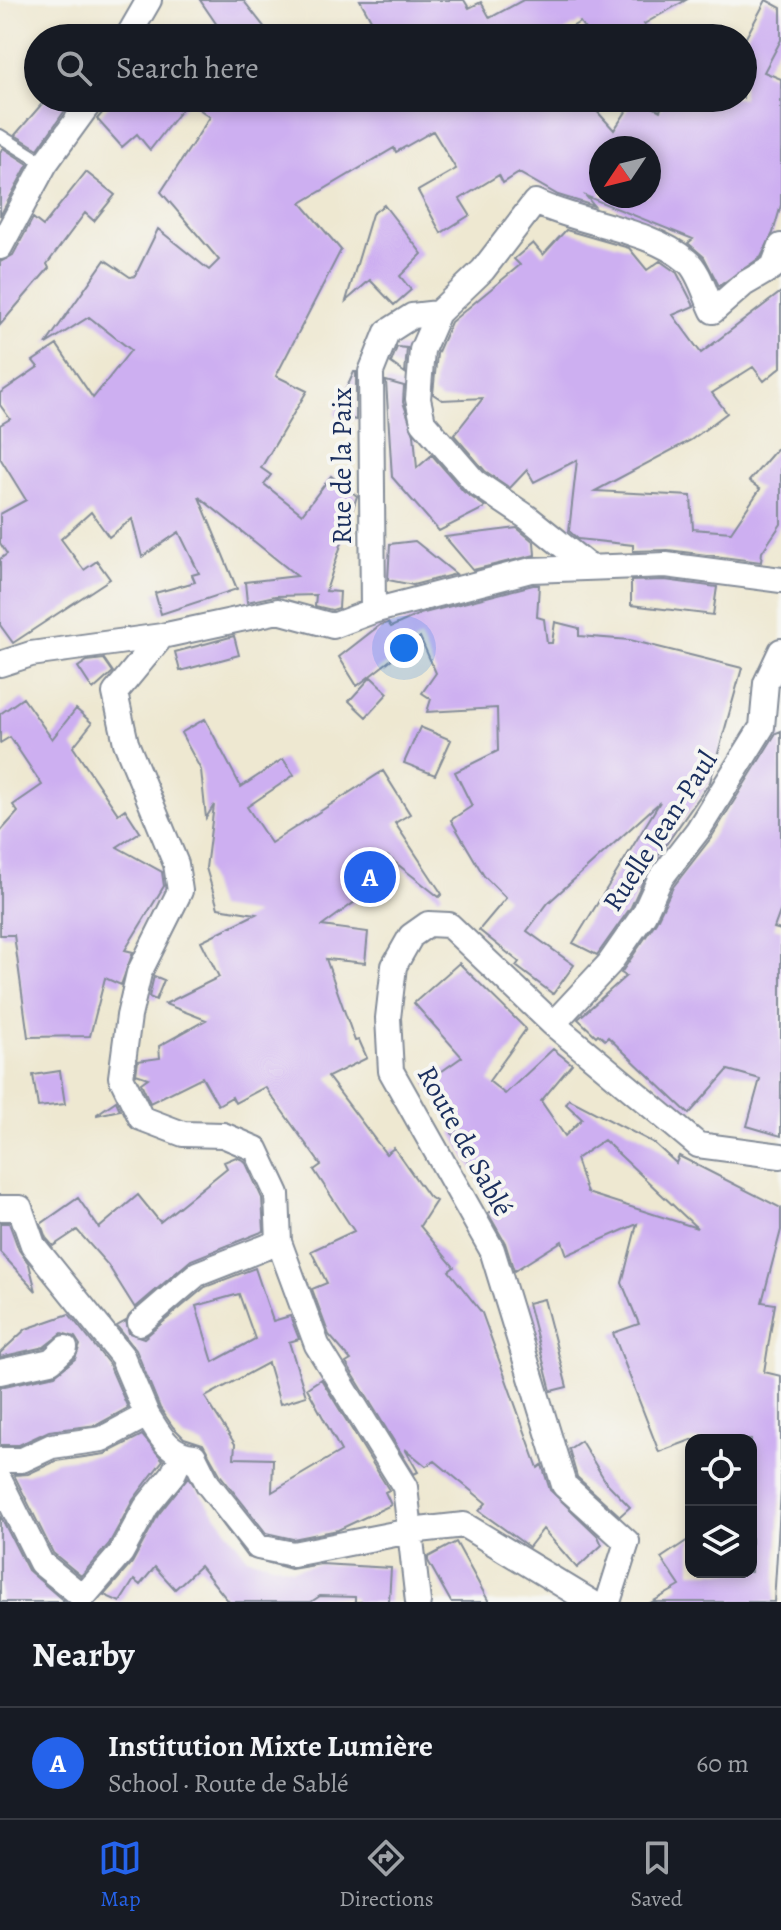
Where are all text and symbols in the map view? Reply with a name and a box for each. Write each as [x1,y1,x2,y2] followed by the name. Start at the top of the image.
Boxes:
[24,24,757,112] search box
[52,46,96,90] icon: search
[116,48,259,88] text: Search here
[589,136,661,208] north arrow
[323,387,361,545] street label: Rue de la Paix
[384,628,424,668] your location
[594,743,726,919] street label: Ruelle Jean-Paul
[344,847,396,907] pin: A
[408,1059,522,1223] street label: Route de Sablé
[685,1434,757,1578] map controls
[685,1434,757,1506] button: locate
[685,1506,757,1578] button: layers
[32,1631,135,1678] text: Nearby
[108,1726,433,1766] text: Institution Mixte Lumière
[50,1746,66,1781] text: A
[696,1746,749,1781] text: 60 m
[108,1766,349,1801] text: School · Route de Sablé
[98,1836,142,1914] tab: Map
[339,1836,434,1914] tab: Directions
[630,1836,683,1914] tab: Saved

